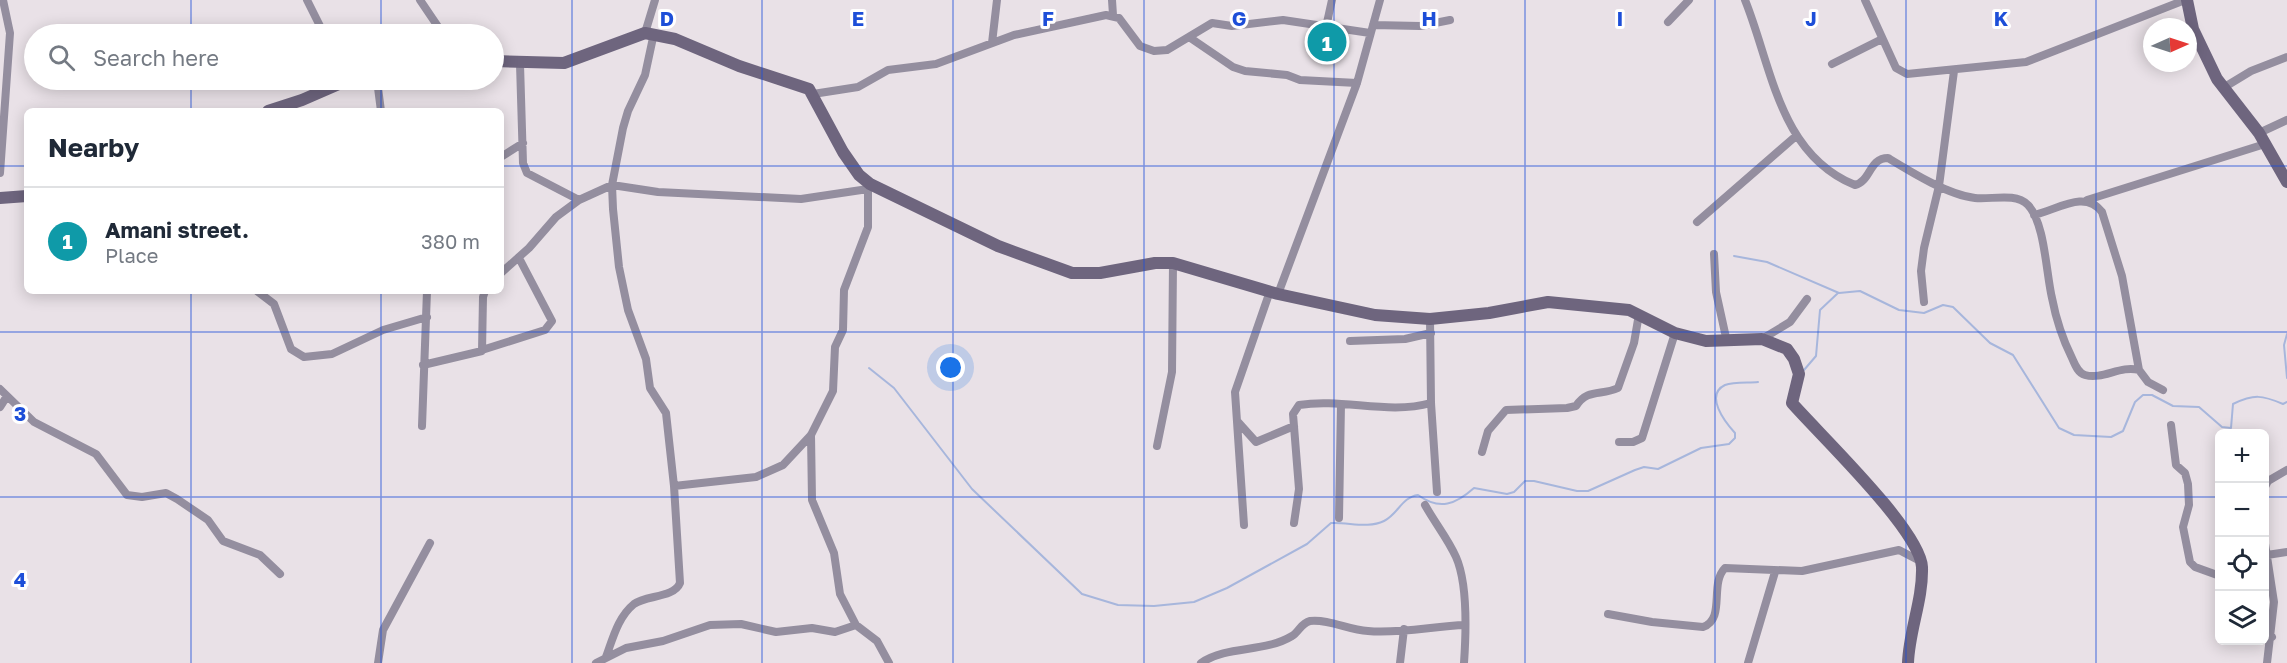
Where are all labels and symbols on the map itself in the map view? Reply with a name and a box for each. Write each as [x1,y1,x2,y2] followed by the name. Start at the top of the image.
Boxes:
[660,6,674,30] text: D
[852,6,864,30] text: E
[1042,6,1054,30] text: F
[1232,6,1246,30] text: G
[1421,6,1437,30] text: H
[1617,6,1623,30] text: I
[1805,6,1817,30] text: J
[1994,6,2009,30] text: K
[2143,18,2197,72] north arrow
[1308,20,1346,64] pin: 1
[936,353,965,382] your location
[14,401,26,425] text: 3
[14,567,26,591] text: 4

